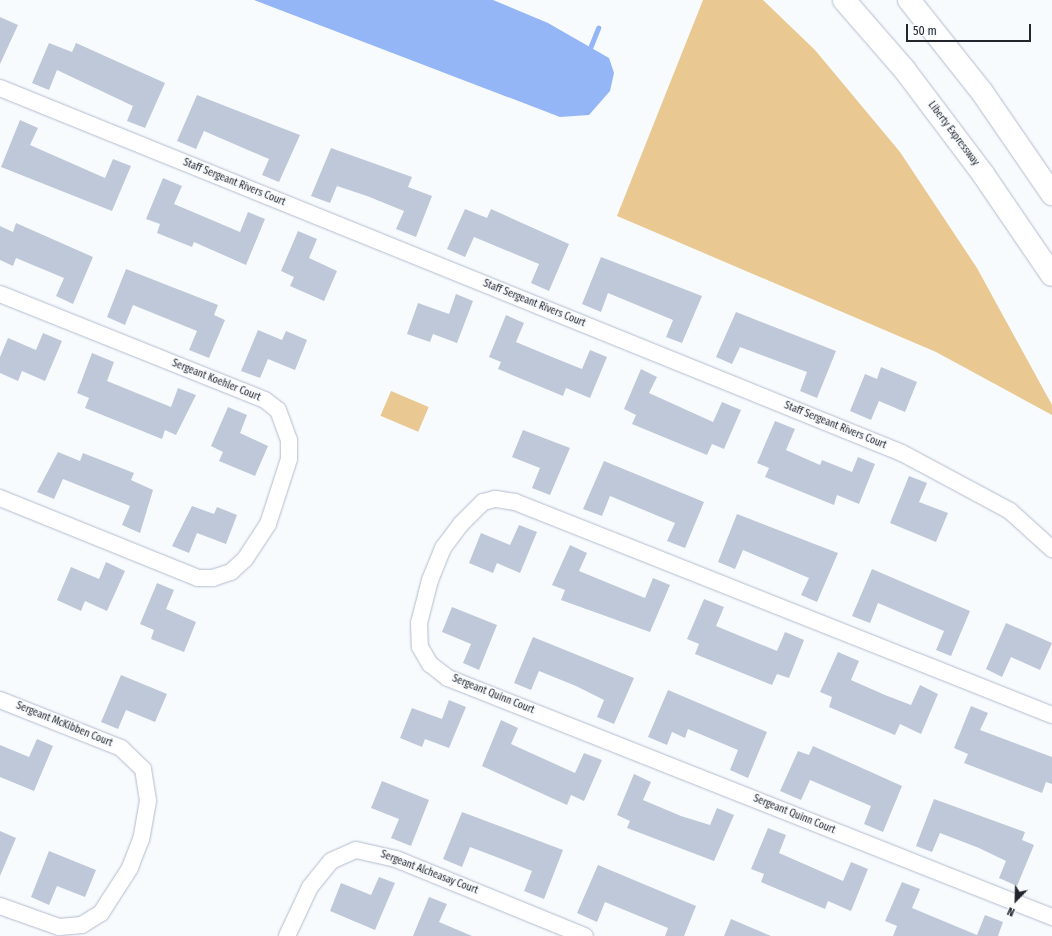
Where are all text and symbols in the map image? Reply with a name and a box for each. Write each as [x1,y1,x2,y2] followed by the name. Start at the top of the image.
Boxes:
[908,16,1033,42] scale bar
[913,24,937,38] text: 50 m
[925,100,981,168] street label: Liberty Expressway
[181,157,287,209] street label: Staff Sergeant Rivers Court
[481,278,587,330] street label: Staff Sergeant Rivers Court
[170,358,262,404] street label: Sergeant Koehler Court
[782,400,888,452] street label: Staff Sergeant Rivers Court
[450,673,536,717] street label: Sergeant Quinn Court
[14,700,114,750] street label: Sergeant McKibben Court
[751,793,837,837] street label: Sergeant Quinn Court
[379,849,479,897] street label: Sergeant Alcheasay Court
[996,880,1036,920] north arrow
[1006,904,1017,919] text: N

